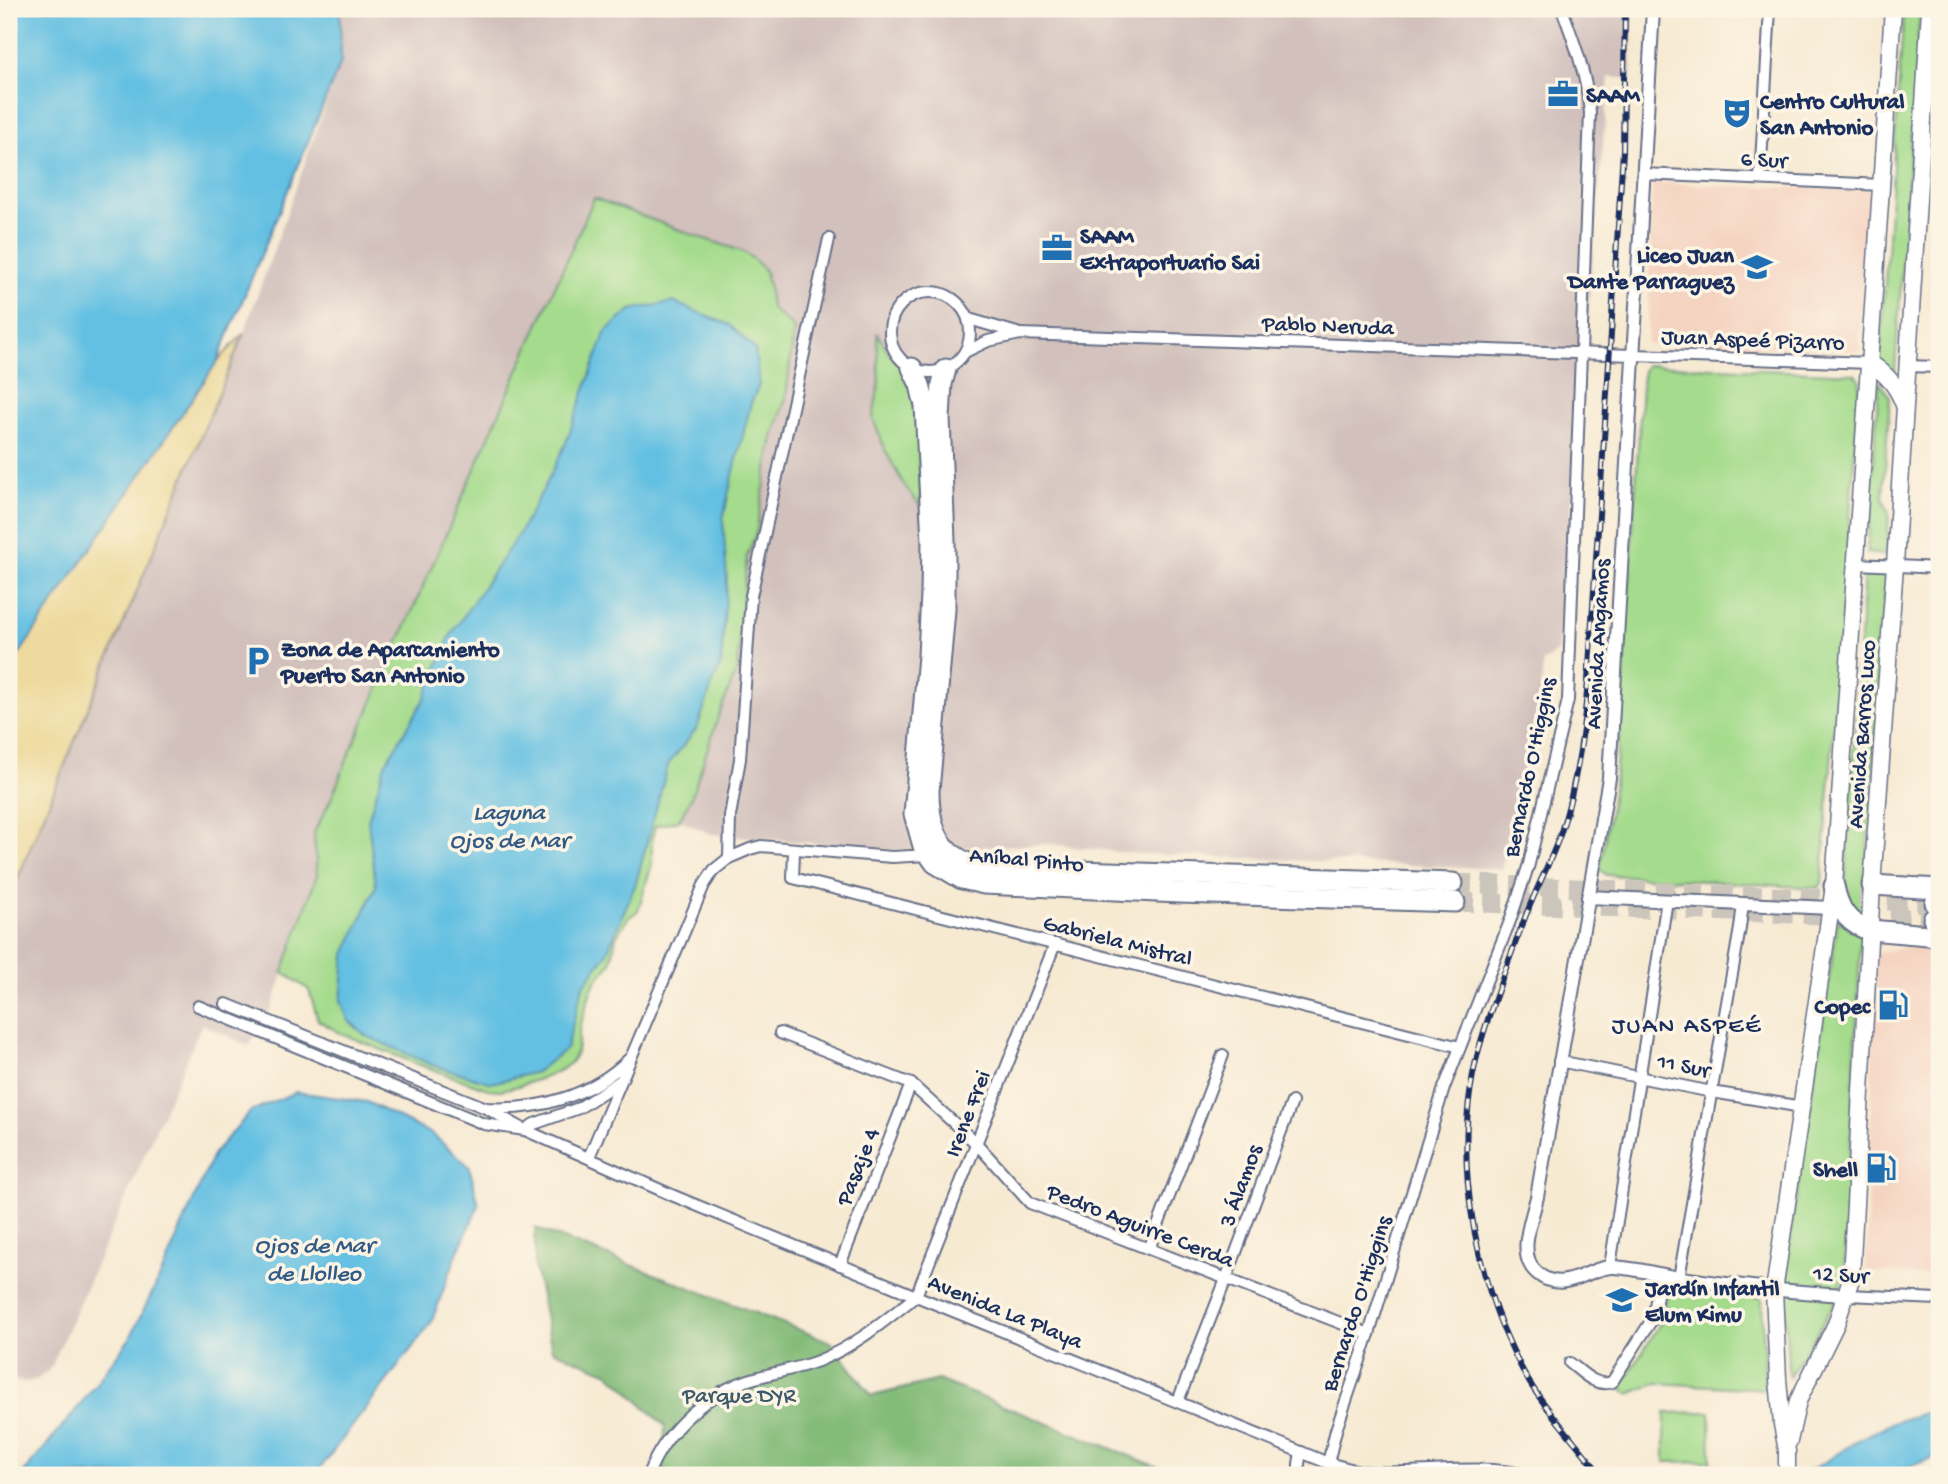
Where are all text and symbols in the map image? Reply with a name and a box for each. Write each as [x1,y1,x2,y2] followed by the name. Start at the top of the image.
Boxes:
[1546,77,1580,111] office icon: SAAM
[1586,84,1641,111] place label: SAAM
[1760,90,1905,143] place label: Centro Cultural San Antonio
[1720,96,1754,130] theatre icon: Centro Cultural San Antonio
[1740,147,1790,176] street label: 6 Sur
[1080,225,1260,278] place label: SAAM Extraportuario Sai
[1040,231,1074,265] office icon: SAAM Extraportuario Sai
[1566,244,1736,297] place label: Liceo Juan Dante Parraguez
[1740,250,1774,284] school or university icon: Liceo Juan Dante Parraguez
[1260,312,1396,343] street label: Pablo Neruda
[1661,325,1845,358] street label: Juan Aspeé Pizarro
[1582,558,1617,730] street label: Avenida Angamos
[279,638,500,691] place label: Zona de Aparcamiento Puerto San Antonio
[1843,639,1884,829] street label: Avenida Barros Luco
[241,644,275,678] parking icon: Zona de Aparcamiento Puerto San Antonio
[1499,675,1564,861] street label: Bernardo O'Higgins
[449,800,573,857] water label: Laguna Ojos de Mar
[968,843,1085,880] street label: Aníbal Pinto
[1040,911,1194,974] street label: Gabriela Mistral
[1876,988,1910,1022] fuel station icon: Copec
[1815,995,1871,1022] place label: Copec
[1612,1013,1762,1042] district label: JUAN ASPEÉ
[1653,1049,1714,1086] street label: 11 Sur
[940,1067,998,1161] street label: Irene Frei
[831,1124,887,1211] street label: Pasaje 4
[1214,1141,1270,1232] street label: 3 Álamos
[1864,1151,1898,1185] fuel station icon: Shell
[1813,1158,1858,1185] place label: Shell
[1041,1179,1238,1276] street label: Pedro Aguirre Cerda
[1317,1212,1400,1396] street label: Bernardo O'Higgins
[254,1233,378,1290] water label: Ojos de Mar de Llolleo
[1811,1262,1871,1292] street label: 12 Sur
[923,1270,1087,1357] street label: Avenida La Playa
[1644,1277,1780,1330] place label: Jardín Infantil Elum Kimu
[1605,1283,1639,1317] school or university icon: Jardín Infantil Elum Kimu
[681,1384,797,1411] park label: Parque DYR

